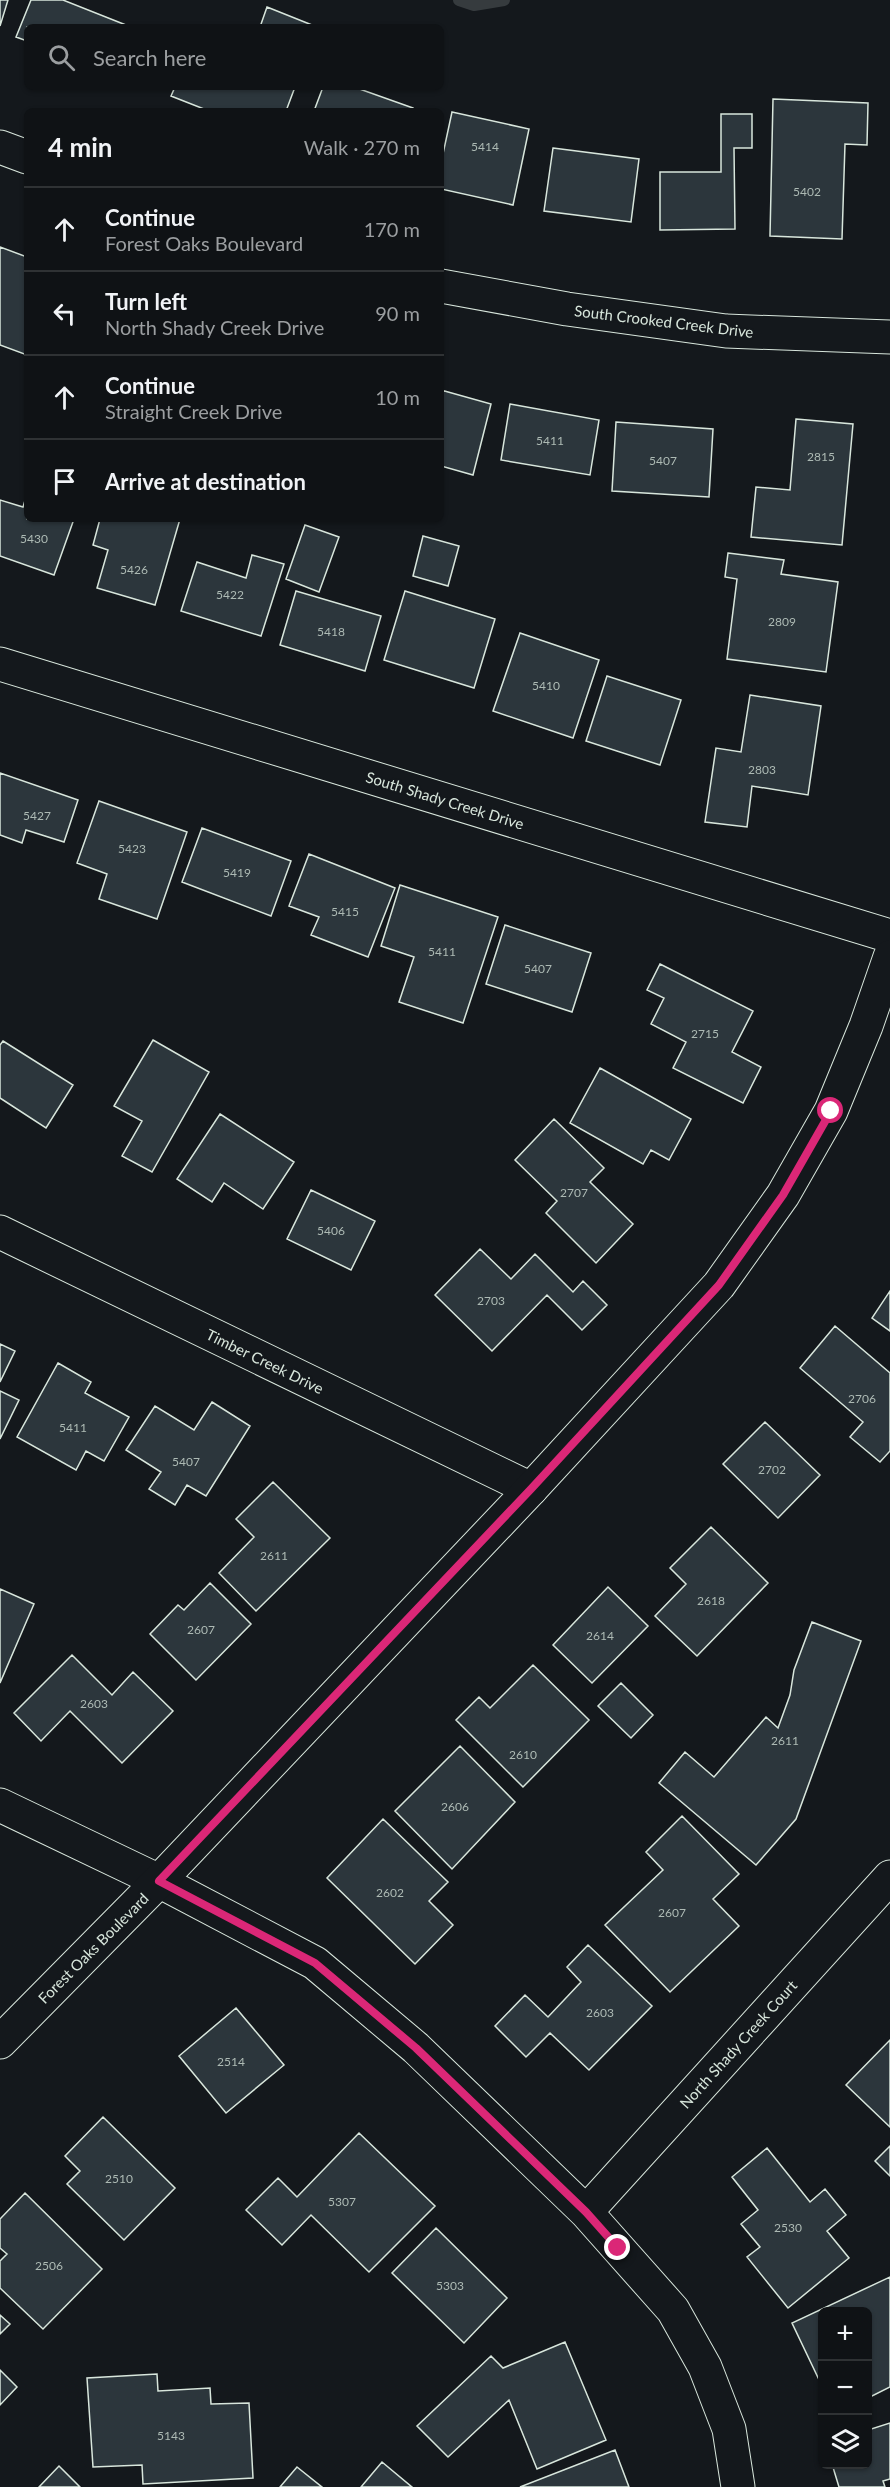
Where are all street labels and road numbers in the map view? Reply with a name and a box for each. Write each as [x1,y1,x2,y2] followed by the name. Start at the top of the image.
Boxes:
[573,301,755,341] street label: South Crooked Creek Drive
[364,767,526,833] street label: South Shady Creek Drive
[203,1325,327,1397] street label: Timber Creek Drive
[34,1889,152,2007] street label: Forest Oaks Boulevard
[676,1976,801,2112] street label: North Shady Creek Court

